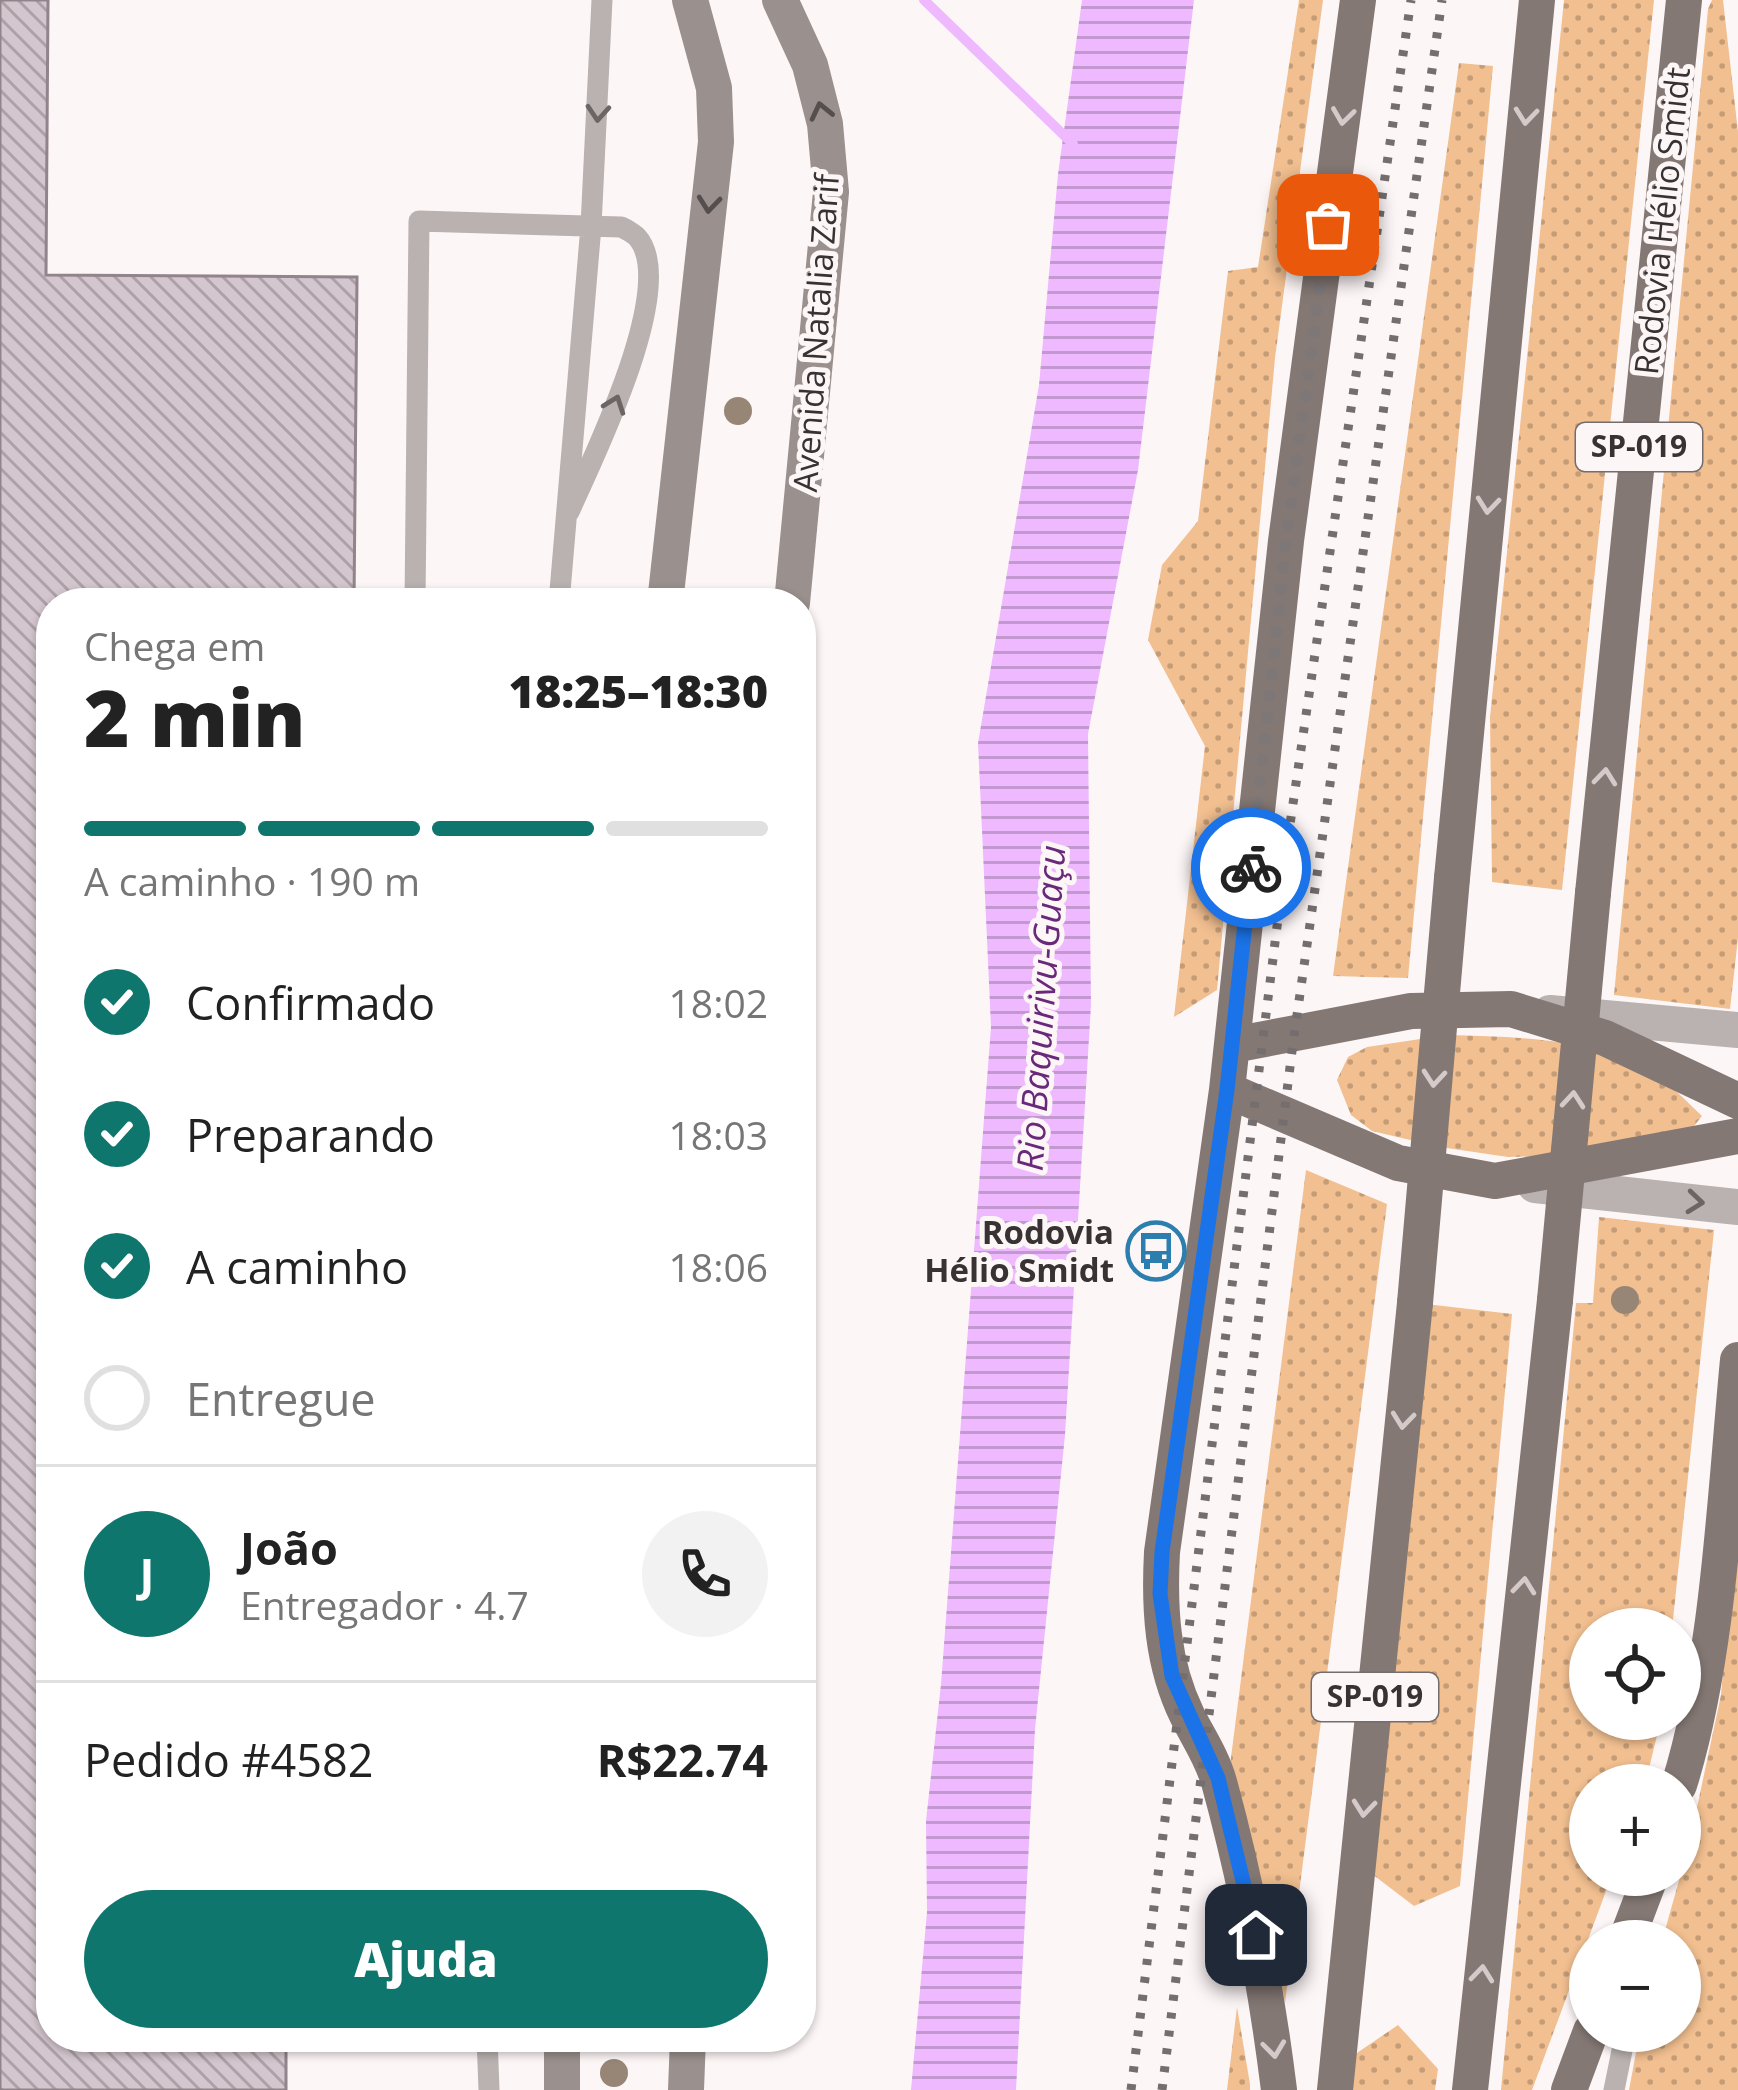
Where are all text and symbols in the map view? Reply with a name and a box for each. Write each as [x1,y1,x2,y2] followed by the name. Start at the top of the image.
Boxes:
[1623,65,1700,377] street label: Rodovia Hélio Smidt
[809,101,834,121] one-way arrow
[585,104,611,123] one-way arrow
[1331,106,1357,126] one-way arrow
[1513,107,1539,126] one-way arrow
[782,171,849,493] street label: Avenida Natalia Zarif
[1277,174,1379,276] pin
[1295,192,1361,258] icon: bag
[696,195,722,214] one-way arrow
[601,395,625,416] one-way arrow
[1576,423,1702,471] road number: SP-019
[1475,495,1501,514] one-way arrow
[84,619,265,672] text: Chega em
[509,660,768,721] text: 18:25–18:30
[84,664,306,770] text: 2 min
[1592,767,1617,786] one-way arrow
[1191,808,1311,928] courier
[1218,835,1284,901] icon: bike
[1005,843,1076,1172] water label: Rio Baquirivu-Guaçu
[84,854,420,907] text: A caminho · 190 m
[84,969,150,1035] icon: check
[186,972,435,1033] text: Confirmado
[669,976,768,1029] text: 18:02
[1422,1069,1447,1088] one-way arrow
[1560,1090,1585,1109] one-way arrow
[84,1101,150,1167] icon: check
[186,1104,435,1165] text: Preparando
[669,1108,768,1161] text: 18:03
[1685,1189,1705,1215] one-way arrow
[924,1209,1114,1292] place label: Rodovia Hélio Smidt
[1125,1220,1187,1282] bus stop icon: Rodovia Hélio Smidt
[84,1233,150,1299] icon: check
[186,1236,408,1297] text: A caminho
[669,1240,768,1293] text: 18:06
[186,1368,376,1429] text: Entregue
[1391,1410,1416,1429] one-way arrow
[642,1511,768,1637] button: phone
[240,1517,338,1578] text: João
[140,1543,154,1604] text: J
[1511,1576,1536,1595] one-way arrow
[240,1578,529,1631] text: Entregador · 4.7
[1569,1608,1701,2052] map controls
[1569,1608,1701,1740] button: locate
[1312,1673,1438,1721] road number: SP-019
[84,1729,374,1790] text: Pedido #4582
[597,1729,768,1790] text: R$22.74
[1569,1764,1701,1896] button: +
[1352,1798,1377,1817] one-way arrow
[1205,1884,1307,1986] pin
[84,1890,768,2028] button: Ajuda
[1223,1902,1289,1968] icon: home
[1569,1920,1701,2052] button: −
[1469,1964,1494,1983] one-way arrow
[1260,2039,1286,2059] one-way arrow

